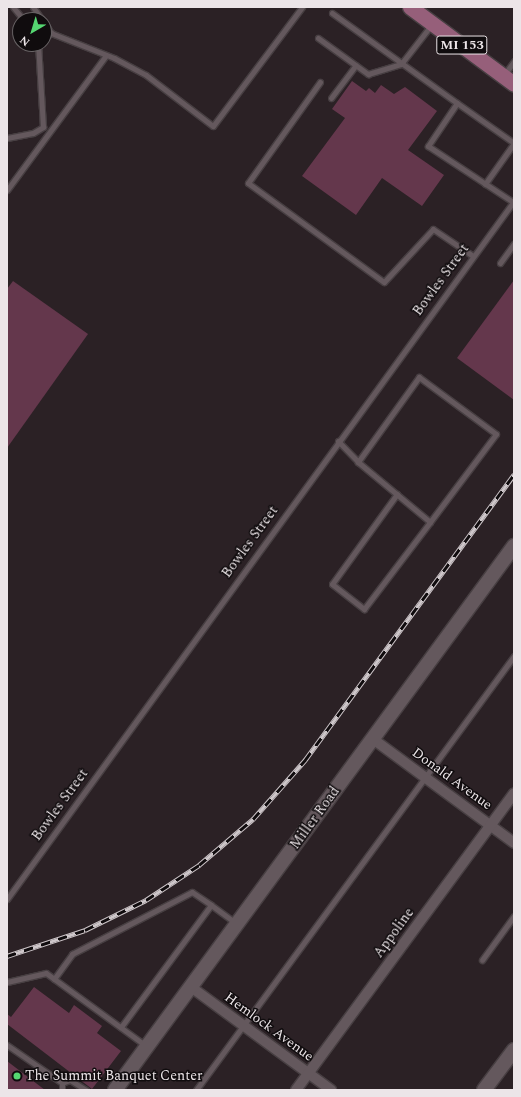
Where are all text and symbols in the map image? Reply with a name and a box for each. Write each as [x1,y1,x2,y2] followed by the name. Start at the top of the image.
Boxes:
[12,12,52,52] north arrow
[16,32,34,51] text: N
[436,34,488,56] road number: MI 153
[409,241,473,319] street label: Bowles Street
[218,503,282,581] street label: Bowles Street
[409,744,495,814] street label: Donald Avenue
[28,766,92,844] street label: Bowles Street
[287,783,343,853] street label: Miller Road
[370,905,418,961] street label: Appoline
[221,989,317,1065] street label: Hemlock Avenue
[25,1068,202,1084] place label: The Summit Banquet Center
[12,1071,22,1081] marker: The Summit Banquet Center

